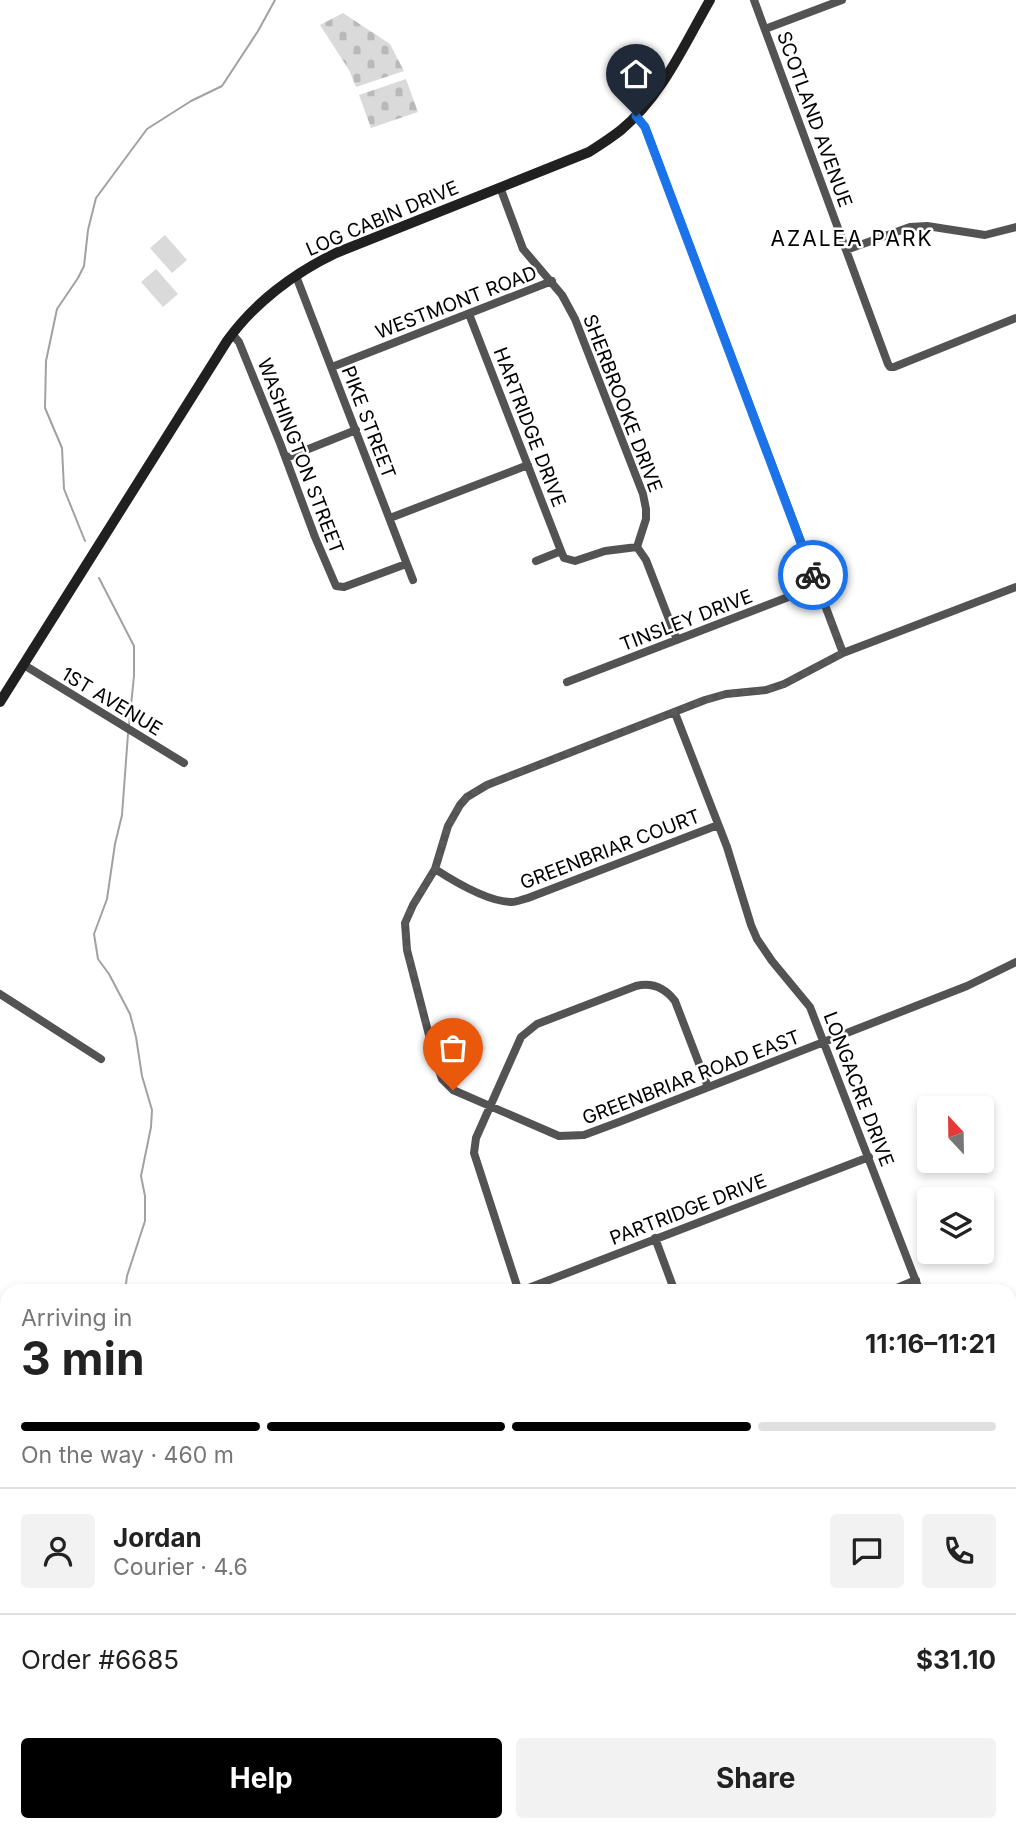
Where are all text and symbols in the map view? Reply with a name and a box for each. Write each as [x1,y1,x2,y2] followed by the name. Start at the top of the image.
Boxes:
[772,28,857,210] street label: SCOTLAND AVENUE
[606,44,666,116] pin
[617,55,655,93] icon: home
[302,176,462,261] street label: LOG CABIN DRIVE
[770,226,934,251] district label: AZALEA PARK
[372,261,540,344] street label: WESTMONT ROAD
[578,311,667,495] street label: SHERBROOKE DRIVE
[488,344,571,510] street label: HARTRIDGE DRIVE
[253,355,349,557] street label: WASHINGTON STREET
[337,363,401,482] street label: PIKE STREET
[778,540,848,610] courier
[794,556,832,594] icon: bike
[617,585,756,656] street label: TINSLEY DRIVE
[57,662,166,741] street label: 1ST AVENUE
[517,804,703,894] street label: GREENBRIAR COURT
[818,1009,899,1170] street label: LONGACRE DRIVE
[423,1018,483,1090] pin
[579,1025,803,1130] street label: GREENBRIAR ROAD EAST
[434,1029,472,1067] icon: bag
[917,1096,994,1172] north arrow
[917,1096,994,1264] map controls
[607,1169,770,1250] street label: PARTRIDGE DRIVE
[917,1187,994,1264] button: layers
[21,1304,132,1332] text: Arriving in
[865,1328,996,1359] text: 11:16–11:21
[21,1330,145,1386] text: 3 min
[21,1441,234,1469] text: On the way · 460 m
[21,1514,95,1588] button: person
[830,1514,904,1588] button: chat
[922,1514,996,1588] button: phone
[113,1522,202,1553] text: Jordan
[113,1553,248,1581] text: Courier · 4.6
[21,1644,179,1675] text: Order #6685
[916,1644,996,1675] text: $31.10
[21,1738,502,1818] button: Help
[516,1738,996,1818] button: Share

